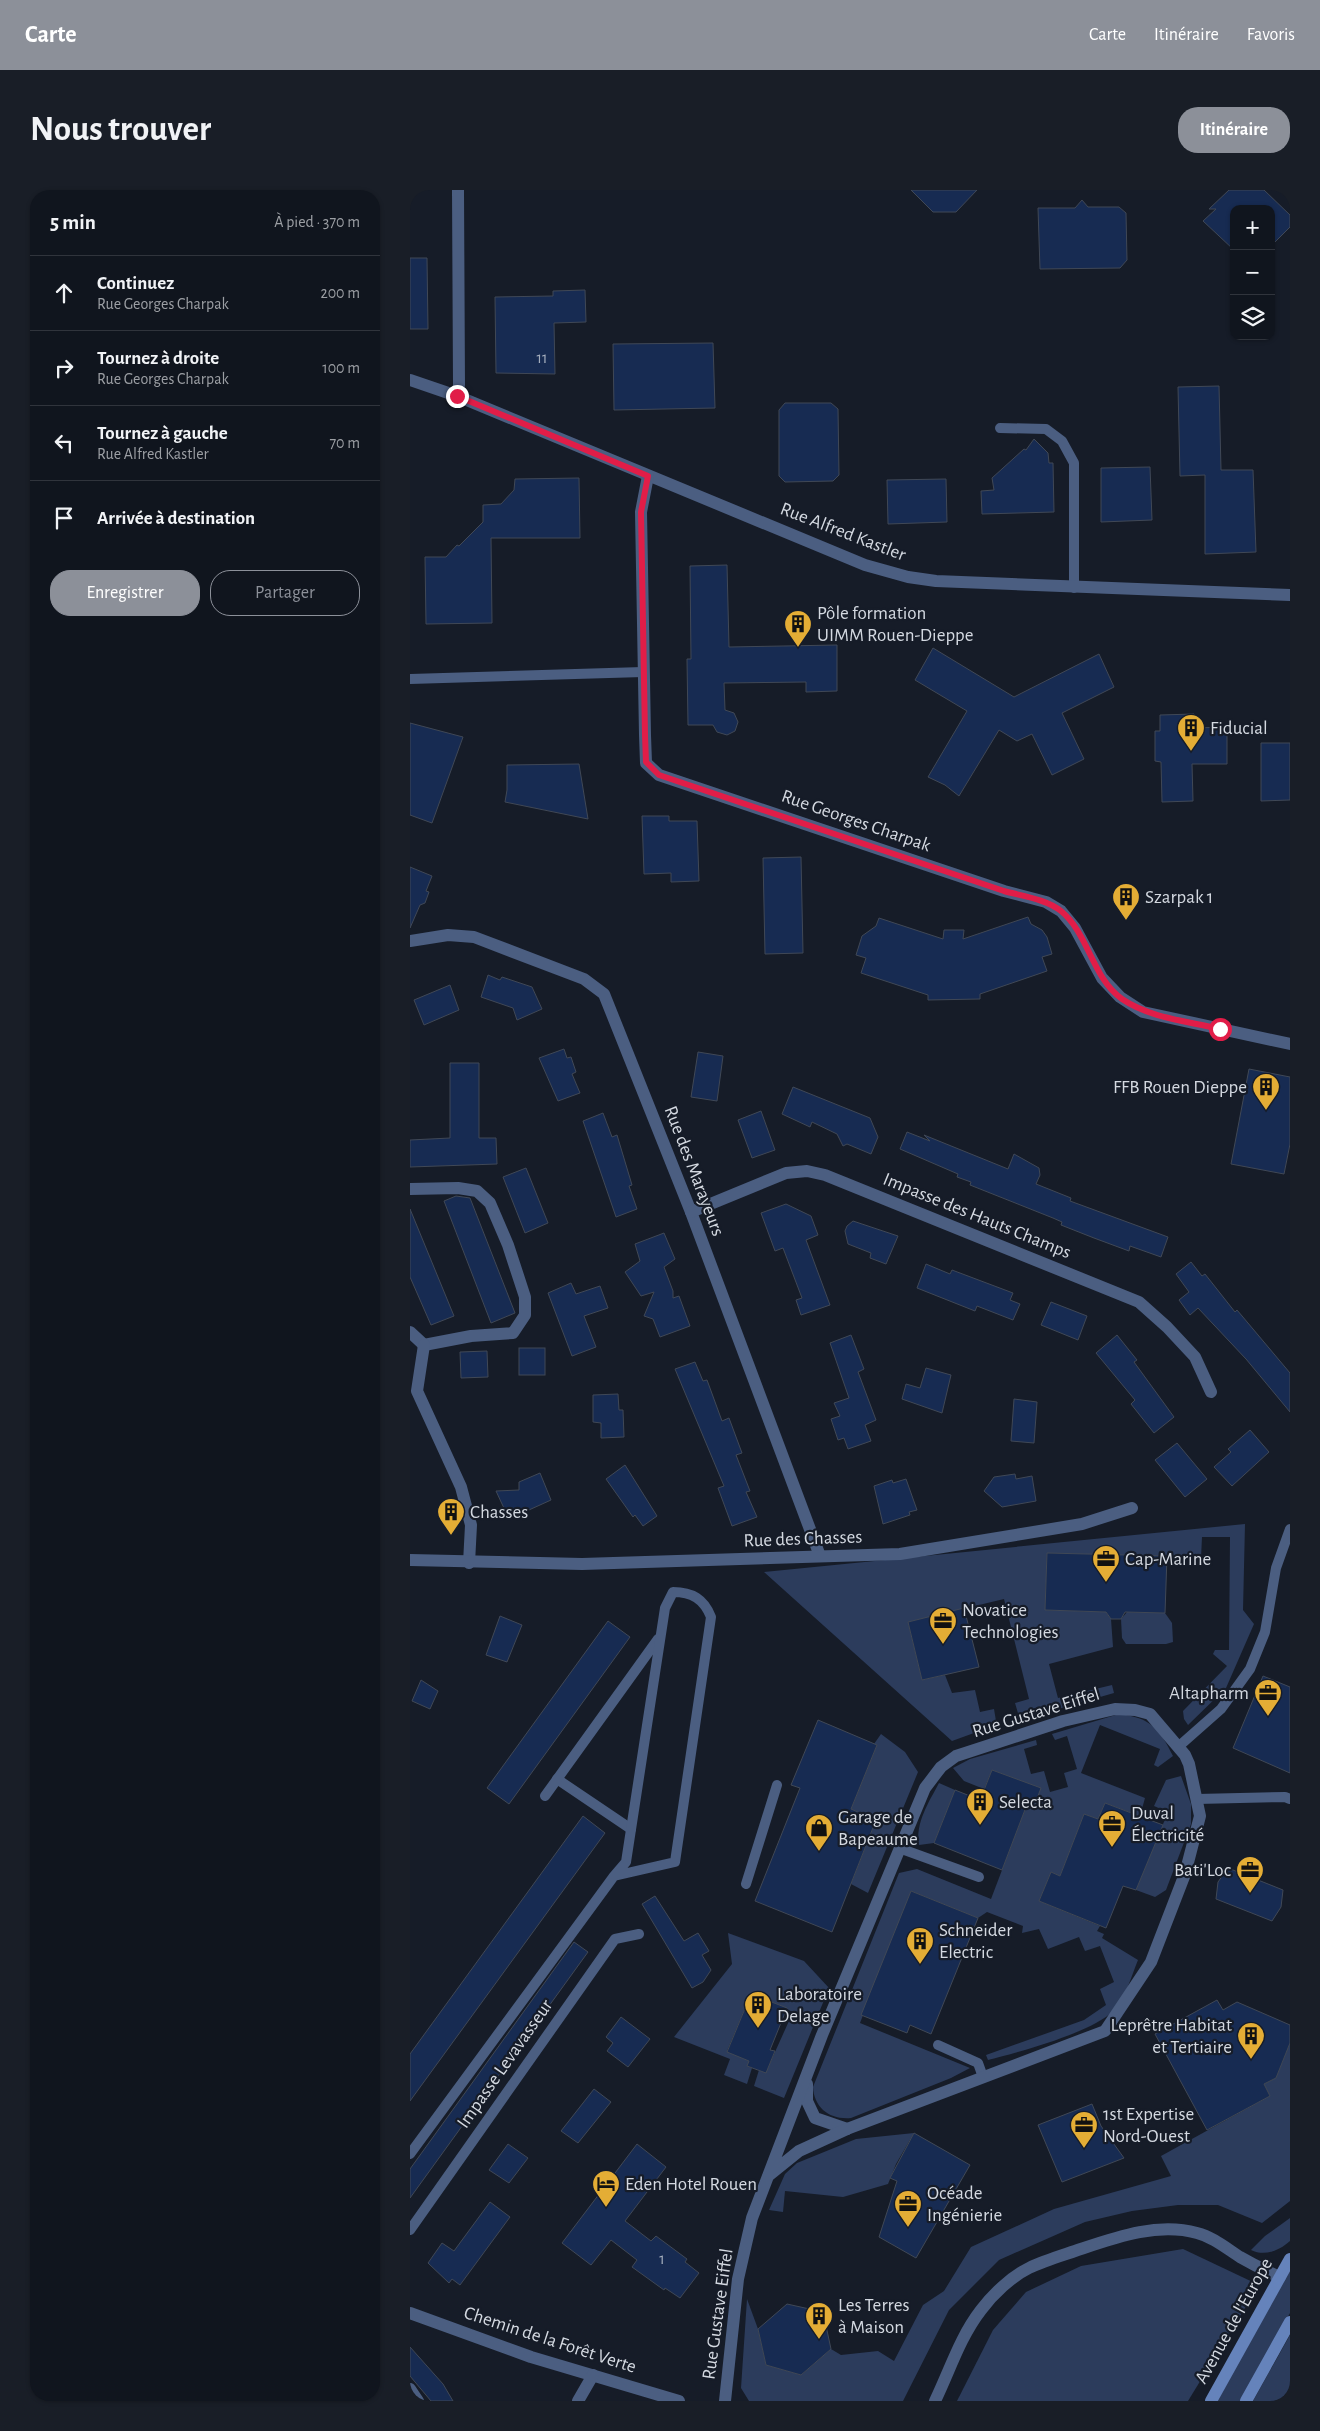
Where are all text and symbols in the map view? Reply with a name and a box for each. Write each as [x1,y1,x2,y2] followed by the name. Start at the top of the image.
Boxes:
[25,23,77,47] text: Carte
[1089,26,1126,44] text: Carte
[1154,26,1219,44] text: Itinéraire
[1247,26,1295,44] text: Favoris
[1178,107,1290,153] button: Itinéraire
[30,112,211,147] text: Nous trouver
[1230,205,1275,340] map controls
[1230,205,1275,250] button: +
[50,212,96,233] text: 5 min
[274,214,360,230] text: À pied · 370 m
[1230,250,1275,295] button: −
[97,274,174,293] text: Continuez
[50,279,78,307] icon: ahead
[320,285,360,301] text: 200 m
[1230,295,1275,340] button: layers
[97,296,229,312] text: Rue Georges Charpak
[97,349,219,368] text: Tournez à droite
[536,350,548,366] house number: 11
[50,354,78,382] icon: right
[322,360,360,376] text: 100 m
[97,371,229,387] text: Rue Georges Charpak
[446,385,469,408] route end
[97,424,228,443] text: Tournez à gauche
[50,429,78,457] icon: left
[329,435,360,451] text: 70 m
[97,446,209,462] text: Rue Alfred Kastler
[778,499,908,565] street label: Rue Alfred Kastler
[50,504,78,532] icon: arrive
[97,509,255,528] text: Arrivée à destination
[50,570,200,616] button: Enregistrer
[210,570,360,616] button: Partager
[817,604,974,645] place label: Pôle formation UIMM Rouen-Dieppe
[783,609,813,648] building icon: Pôle formation UIMM Rouen-Dieppe
[1176,713,1206,752] building icon: Fiducial
[1210,719,1268,738] place label: Fiducial
[779,787,933,856] street label: Rue Georges Charpak
[1111,882,1141,921] building icon: Szarpak 1
[1145,888,1213,907] place label: Szarpak 1
[1209,1018,1232,1041] route start
[1251,1072,1281,1111] building icon: FFB Rouen Dieppe
[1113,1078,1247,1097] place label: FFB Rouen Dieppe
[660,1103,728,1239] street label: Rue des Marayeurs
[880,1170,1074,1262] street label: Impasse des Hauts Champs
[436,1497,466,1536] building icon: Chasses
[470,1503,528,1522] place label: Chasses
[743,1527,863,1551] street label: Rue des Chasses
[1091,1544,1121,1583] office icon: Cap-Marine
[1125,1550,1211,1569] place label: Cap-Marine
[962,1601,1059,1642] place label: Novatice Technologies
[928,1606,958,1645] office icon: Novatice Technologies
[1253,1678,1283,1717] office icon: Altapharm
[1169,1684,1249,1703] place label: Altapharm
[970,1685,1102,1741] street label: Rue Gustave Eiffel
[965,1787,995,1826] building icon: Selecta
[999,1793,1052,1812] place label: Selecta
[1131,1804,1204,1845] place label: Duval Électricité
[838,1808,918,1849] place label: Garage de Bapeaume
[1097,1809,1127,1848] office icon: Duval Électricité
[804,1813,834,1852] shop icon: Garage de Bapeaume
[1235,1855,1265,1894] office icon: Bati'Loc
[1174,1861,1231,1880] place label: Bati'Loc
[939,1921,1013,1962] place label: Schneider Electric
[905,1926,935,1965] building icon: Schneider Electric
[777,1985,862,2026] place label: Laboratoire Delage
[743,1990,773,2029] building icon: Laboratoire Delage
[454,1996,556,2132] street label: Impasse Levavasseur
[1111,2016,1232,2057] place label: Leprêtre Habitat et Tertiaire
[1236,2021,1266,2060] building icon: Leprêtre Habitat et Tertiaire
[1103,2105,1194,2146] place label: 1st Expertise Nord-Ouest
[1069,2110,1099,2149] office icon: 1st Expertise Nord-Ouest
[591,2169,621,2208] hotel icon: Eden Hotel Rouen
[625,2175,757,2194] place label: Eden Hotel Rouen
[927,2184,1002,2225] place label: Océade Ingénierie
[893,2189,923,2228] office icon: Océade Ingénierie
[699,2247,737,2381] street label: Rue Gustave Eiffel
[659,2251,665,2267] house number: 1
[1192,2255,1276,2387] street label: Avenue de l'Europe
[838,2296,909,2337] place label: Les Terres à Maison
[804,2301,834,2340] building icon: Les Terres à Maison
[462,2303,638,2377] street label: Chemin de la Forêt Verte

